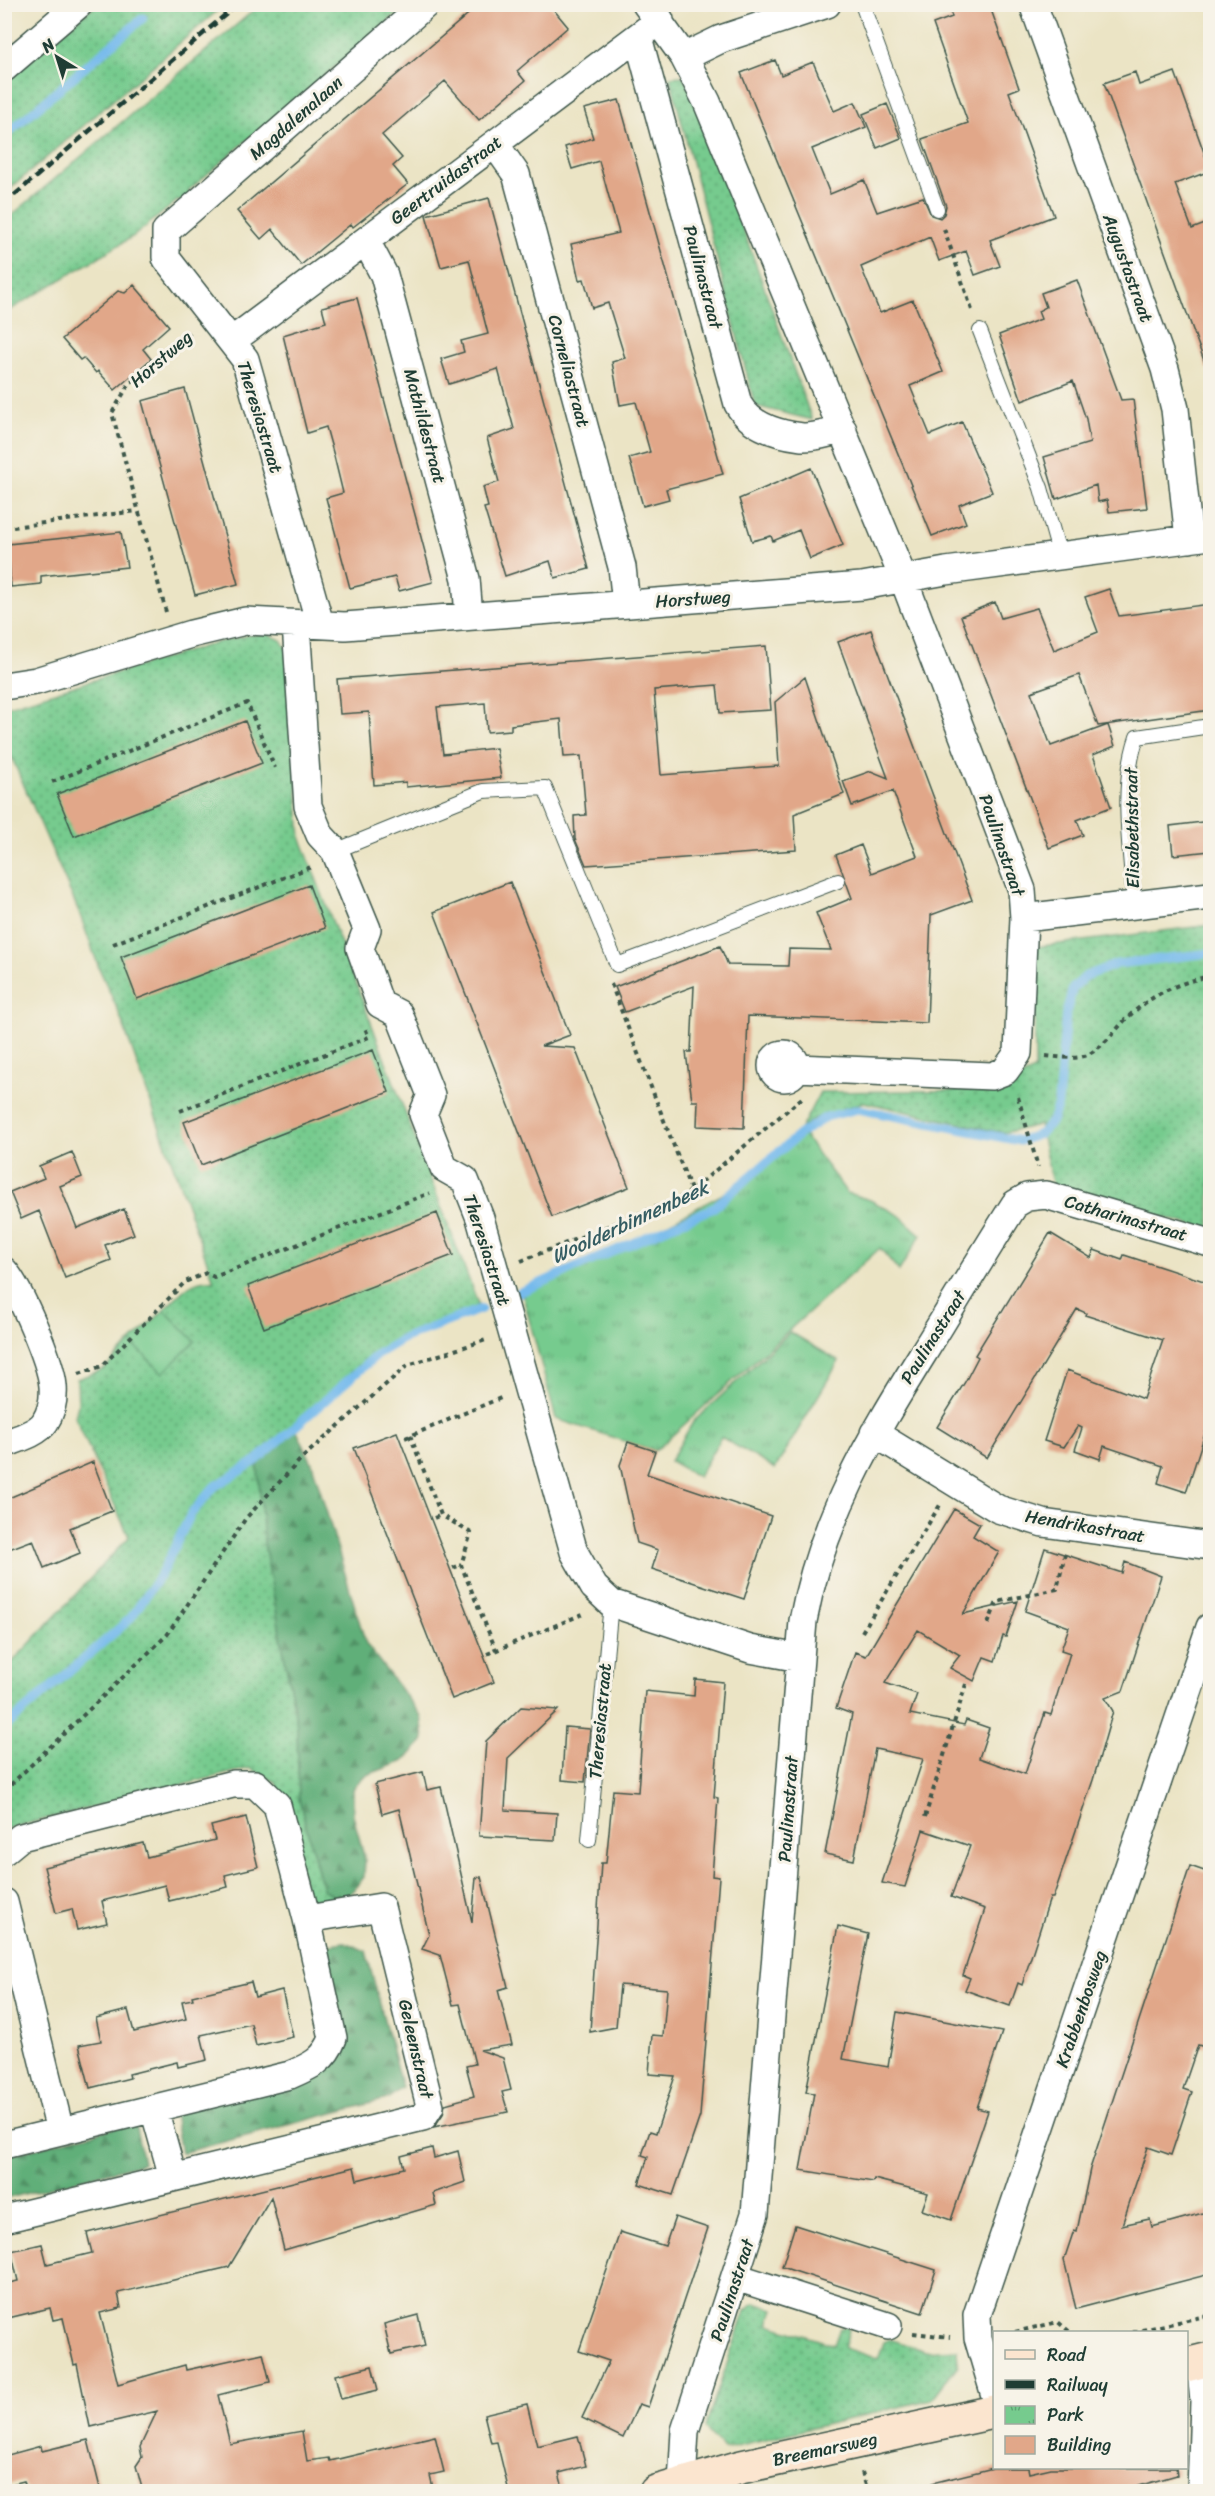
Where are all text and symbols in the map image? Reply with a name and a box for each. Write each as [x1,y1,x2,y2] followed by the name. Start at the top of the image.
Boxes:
[27,27,87,87] north arrow
[34,30,62,61] text: N
[241,67,351,168] street label: Magdalenalaan
[383,127,509,233] street label: Geertruidastraat
[1093,208,1163,327] street label: Augustastraat
[674,221,732,333] street label: Paulinastraat
[539,311,599,431] street label: Corneliastraat
[122,322,200,396] street label: Horstweg
[228,357,292,477] street label: Theresiastraat
[394,365,456,487] street label: Mathildestraat
[654,580,732,618] street label: Horstweg
[1115,767,1149,889] street label: Elisabethstraat
[970,789,1035,901] street label: Paulinastraat
[545,1170,716,1274] water label: Woolderbinnenbeek
[1061,1185,1191,1251] street label: Catharinastraat
[454,1190,520,1310] street label: Theresiastraat
[891,1283,975,1391] street label: Paulinastraat
[1023,1500,1147,1552] street label: Hendrikastraat
[579,1662,621,1780] street label: Theresiastraat
[768,1754,808,1863] street label: Paulinastraat
[1046,1946,1116,2072] street label: Krabbenbosweg
[389,1996,443,2103] street label: Geleenstraat
[700,2234,764,2346] street label: Paulinastraat
[993,2331,1188,2469] legend
[1047,2339,1087,2371] text: Road
[1047,2369,1109,2401] text: Railway
[1047,2399,1084,2431] text: Park
[770,2422,880,2476] street label: Breemarsweg
[1047,2429,1111,2461] text: Building

